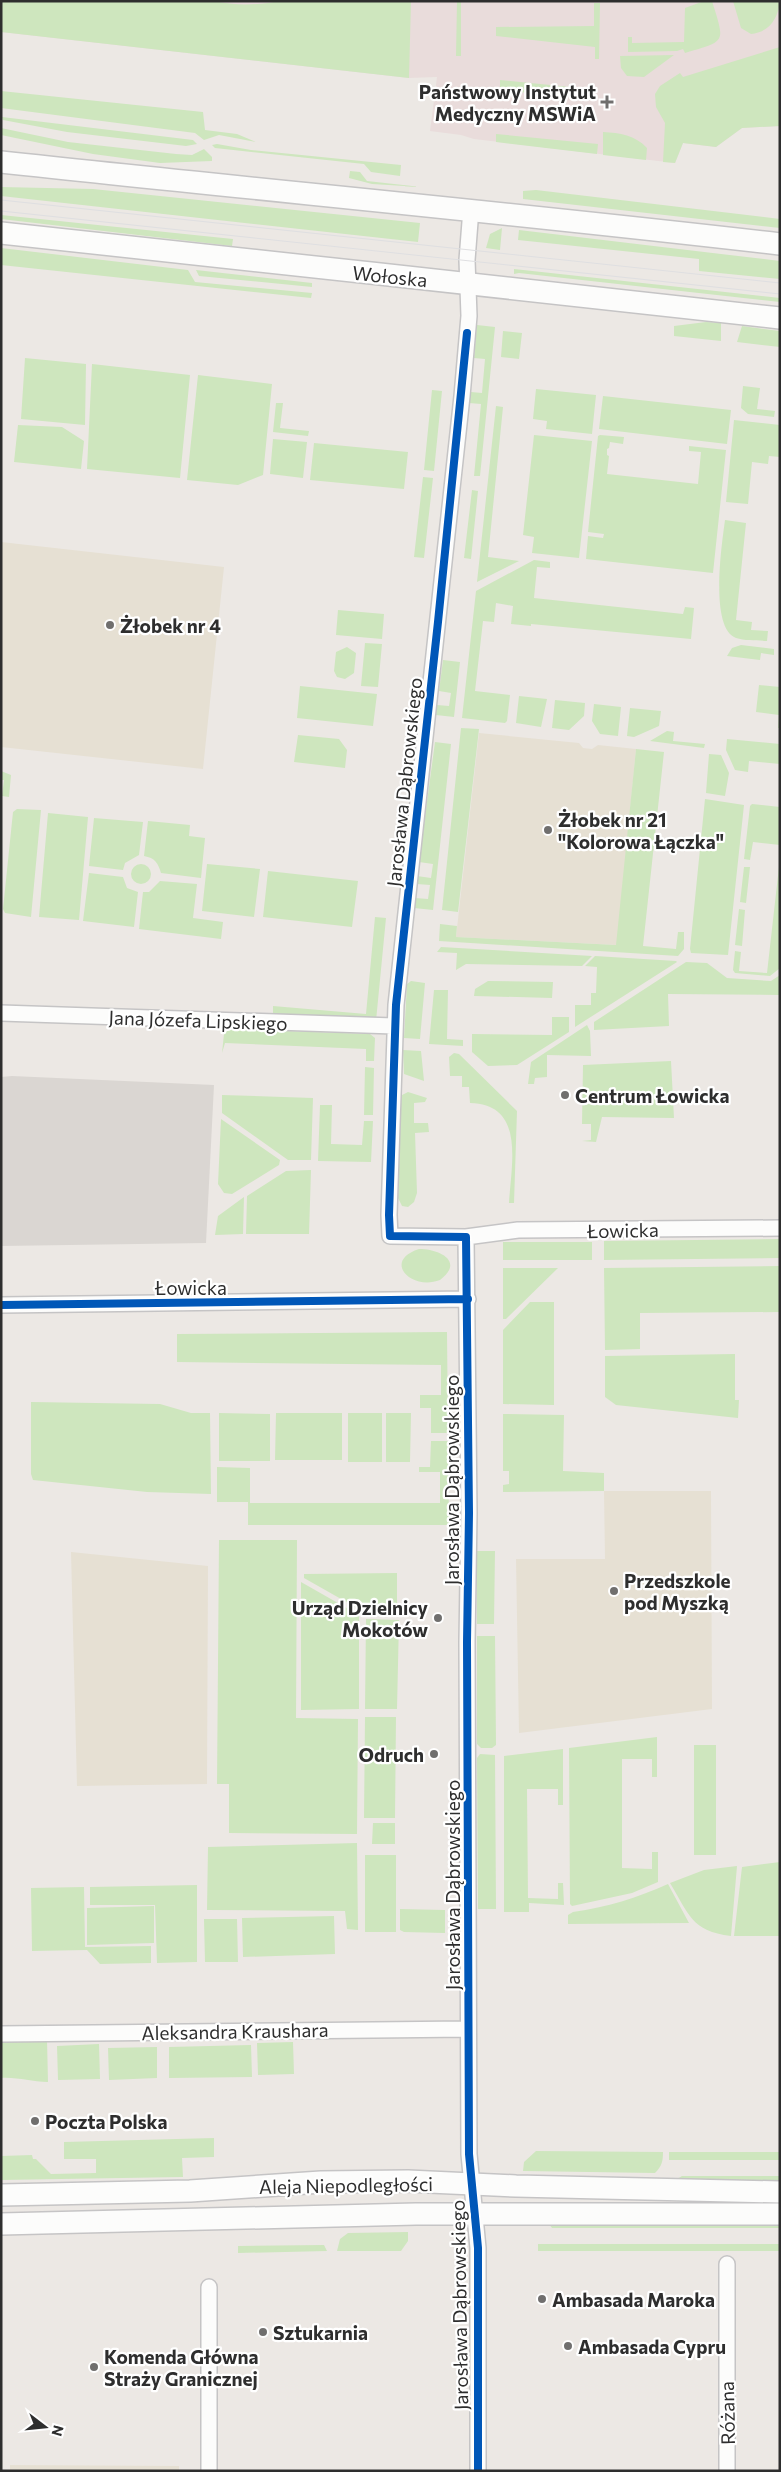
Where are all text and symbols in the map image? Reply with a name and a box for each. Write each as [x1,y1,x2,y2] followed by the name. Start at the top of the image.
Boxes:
[419,80,596,125] place label: Państwowy Instytut Medyczny MSWiA
[600,95,614,109] marker: Państwowy Instytut Medyczny MSWiA
[351,261,429,291] street label: Wołoska
[120,614,221,637] place label: Żłobek nr 4
[104,619,116,631] marker: Żłobek nr 4
[382,676,426,888] street label: Jarosława Dąbrowskiego
[558,808,724,853] place label: Żłobek nr 21 "Kolorowa Łączka"
[542,824,554,836] marker: Żłobek nr 21 "Kolorowa Łączka"
[108,1005,288,1035] street label: Jana Józefa Lipskiego
[575,1084,729,1107] place label: Centrum Łowicka
[559,1089,571,1101] marker: Centrum Łowicka
[586,1218,659,1242] street label: Łowicka
[154,1276,227,1299] street label: Łowicka
[440,1375,463,1585] street label: Jarosława Dąbrowskiego
[624,1569,731,1614] place label: Przedszkole pod Myszką
[608,1585,620,1597] marker: Przedszkole pod Myszką
[292,1596,429,1641] place label: Urząd Dzielnicy Mokotów
[432,1612,444,1624] marker: Urząd Dzielnicy Mokotów
[359,1743,424,1766] place label: Odruch
[428,1748,440,1760] marker: Odruch
[441,1780,464,1990] street label: Jarosława Dąbrowskiego
[141,2018,329,2044] street label: Aleksandra Kraushara
[45,2110,167,2133] place label: Poczta Polska
[29,2115,41,2127] marker: Poczta Polska
[259,2172,433,2198] street label: Aleja Niepodległości
[446,2200,472,2410] street label: Jarosława Dąbrowskiego
[552,2288,715,2311] place label: Ambasada Maroka
[536,2293,548,2305] marker: Ambasada Maroka
[273,2321,368,2344] place label: Sztukarnia
[257,2326,269,2338] marker: Sztukarnia
[578,2335,726,2358] place label: Ambasada Cypru
[562,2340,574,2352] marker: Ambasada Cypru
[104,2345,258,2390] place label: Komenda Główna Straży Granicznej
[88,2361,100,2373] marker: Komenda Główna Straży Granicznej
[715,2381,739,2445] street label: Różana
[20,2402,70,2452] north arrow
[48,2423,68,2438] text: N

